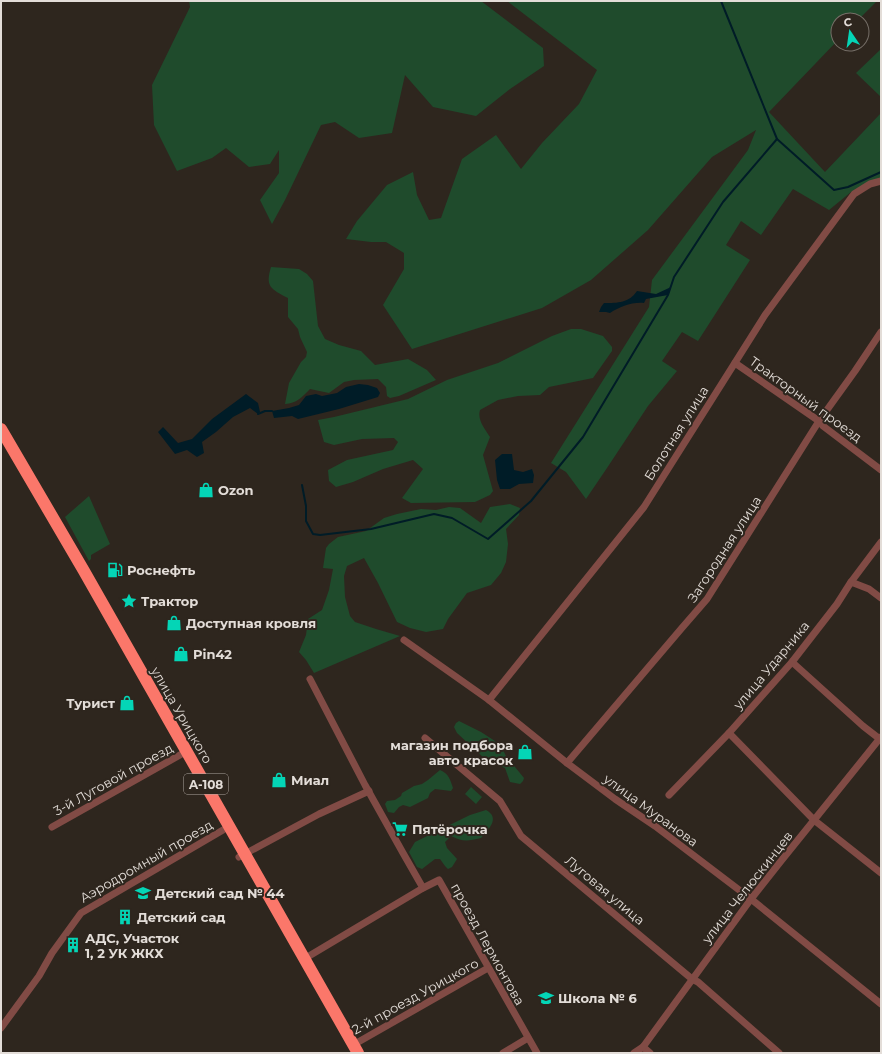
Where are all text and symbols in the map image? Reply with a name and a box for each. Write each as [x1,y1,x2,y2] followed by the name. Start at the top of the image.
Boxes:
[830,12,870,52] north arrow
[842,15,853,30] text: С
[747,353,865,445] street label: Тракторный проезд
[641,383,711,483] street label: Болотная улица
[197,481,215,499] shop icon: Ozon
[218,482,253,498] place label: Ozon
[684,493,764,605] street label: Загородная улица
[106,561,124,579] fuel station icon: Роснефть
[127,562,196,578] place label: Роснефть
[120,592,138,610] place icon: Трактор
[141,593,198,609] place label: Трактор
[165,614,183,632] shop icon: Доступная кровля
[186,615,316,631] place label: Доступная кровля
[729,618,813,713] street label: улица Ударника
[172,645,190,663] shop icon: Pin42
[193,646,232,662] place label: Pin42
[147,663,216,766] street label: улица Урицкого
[118,694,136,712] shop icon: Турист
[66,695,115,711] place label: Турист
[390,737,514,768] place label: магазин подбора авто красок
[50,739,176,819] street label: 3-й Луговой проезд
[516,743,534,761] shop icon: магазин подбора авто красок
[600,770,701,850] street label: улица Муранова
[270,771,288,789] shop icon: Миал
[291,772,329,788] place label: Миал
[184,774,228,794] road number: А-108
[77,816,215,906] street label: Аэродромный проезд
[391,820,409,838] supermarket icon: Пятёрочка
[412,821,488,837] place label: Пятёрочка
[698,828,796,947] street label: улица Челюскинцев
[562,852,648,928] street label: Луговая улица
[448,880,528,1008] street label: проезд Лермонтова
[134,884,152,902] school or university icon: Детский сад № 44
[155,885,284,901] place label: Детский сад № 44
[116,908,134,926] building icon: Детский сад
[137,909,225,925] place label: Детский сад
[85,930,180,961] place label: АДС, Участок 1, 2 УК ЖКХ
[64,936,82,954] building icon: АДС, Участок 1, 2 УК ЖКХ
[349,955,481,1037] street label: 2-й проезд Урицкого
[537,989,555,1007] school or university icon: Школа № 6
[558,990,638,1006] place label: Школа № 6

